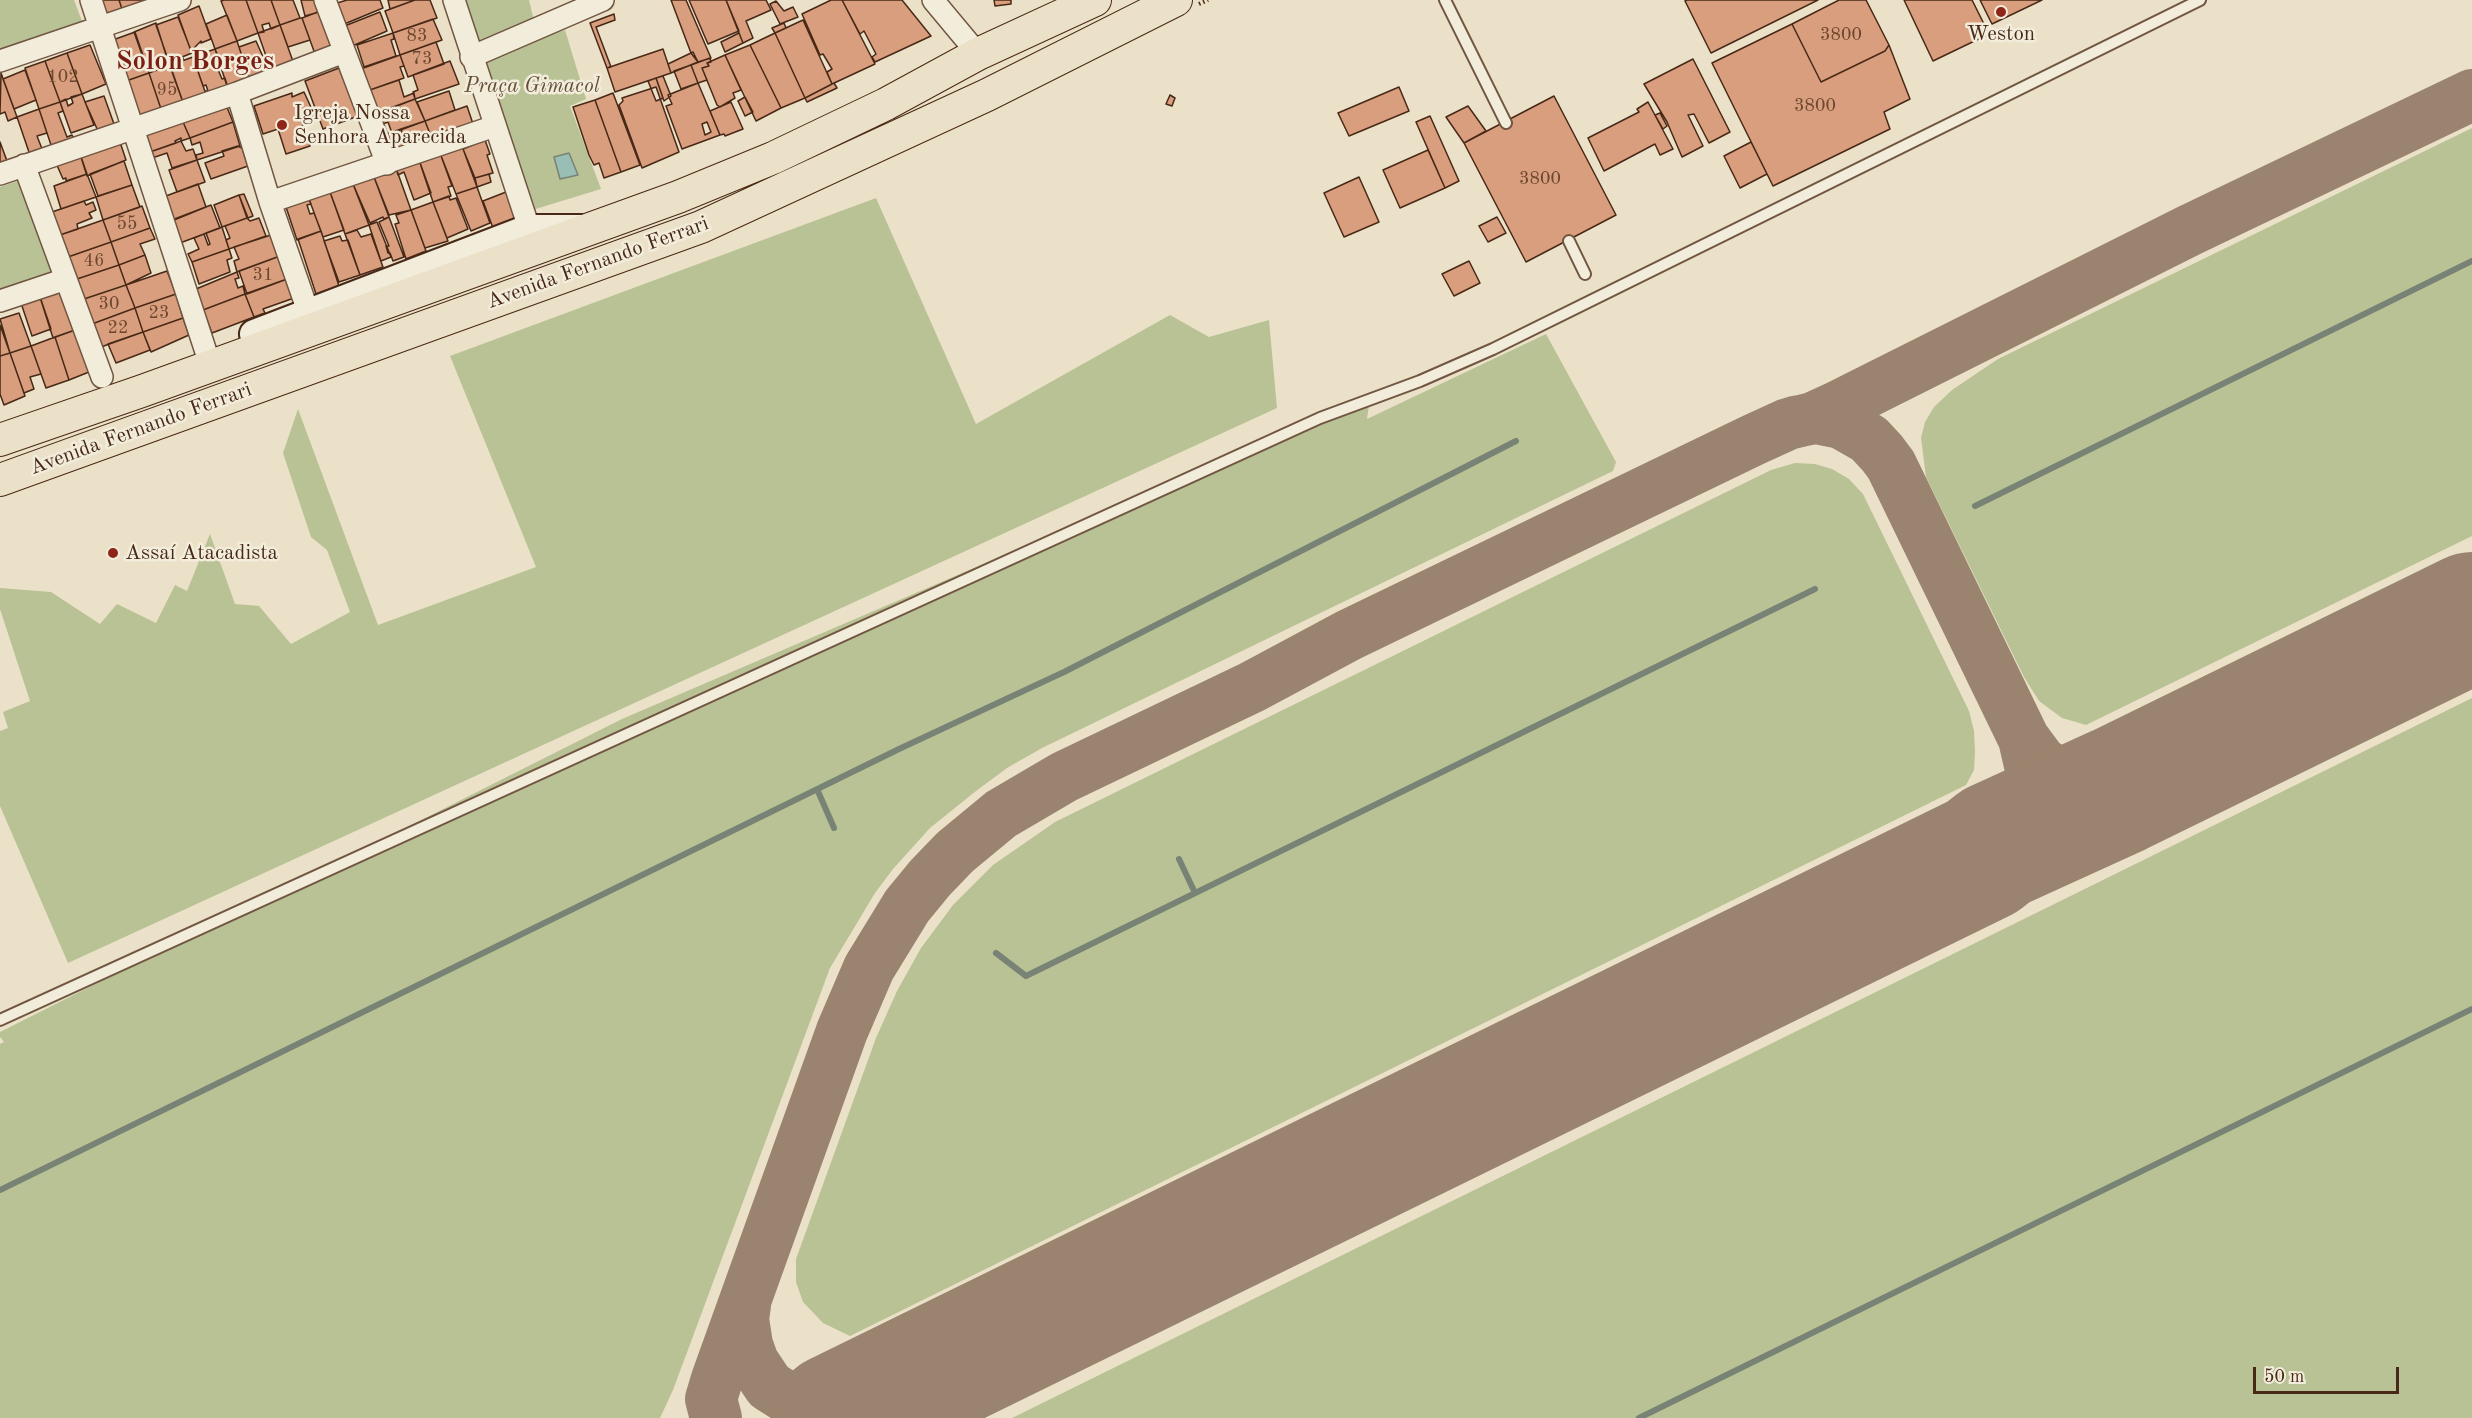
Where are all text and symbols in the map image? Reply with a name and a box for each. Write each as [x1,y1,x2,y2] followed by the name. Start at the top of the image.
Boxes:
[1994,5,2008,19] marker: Weston
[1967,21,2035,47] place label: Weston
[1820,24,1862,46] house number: 3800
[407,25,427,47] house number: 83
[116,46,274,78] district label: Solon Borges
[412,48,432,70] house number: 73
[47,66,79,88] house number: 102
[464,73,600,99] park label: Praça Gimacol
[157,79,177,101] house number: 95
[1794,95,1836,117] house number: 3800
[294,100,466,150] place label: Igreja Nossa Senhora Aparecida
[275,118,289,132] marker: Igreja Nossa Senhora Aparecida
[1519,168,1561,190] house number: 3800
[484,211,712,315] street label: Avenida Fernando Ferrari
[117,213,137,235] house number: 55
[84,250,104,272] house number: 46
[253,264,273,286] house number: 31
[99,293,119,315] house number: 30
[149,302,169,324] house number: 23
[108,317,128,339] house number: 22
[27,377,255,481] street label: Avenida Fernando Ferrari
[125,540,278,566] place label: Assaí Atacadista
[106,546,120,560] marker: Assaí Atacadista
[2256,1355,2402,1393] scale bar
[2264,1368,2304,1386] text: 50 m

